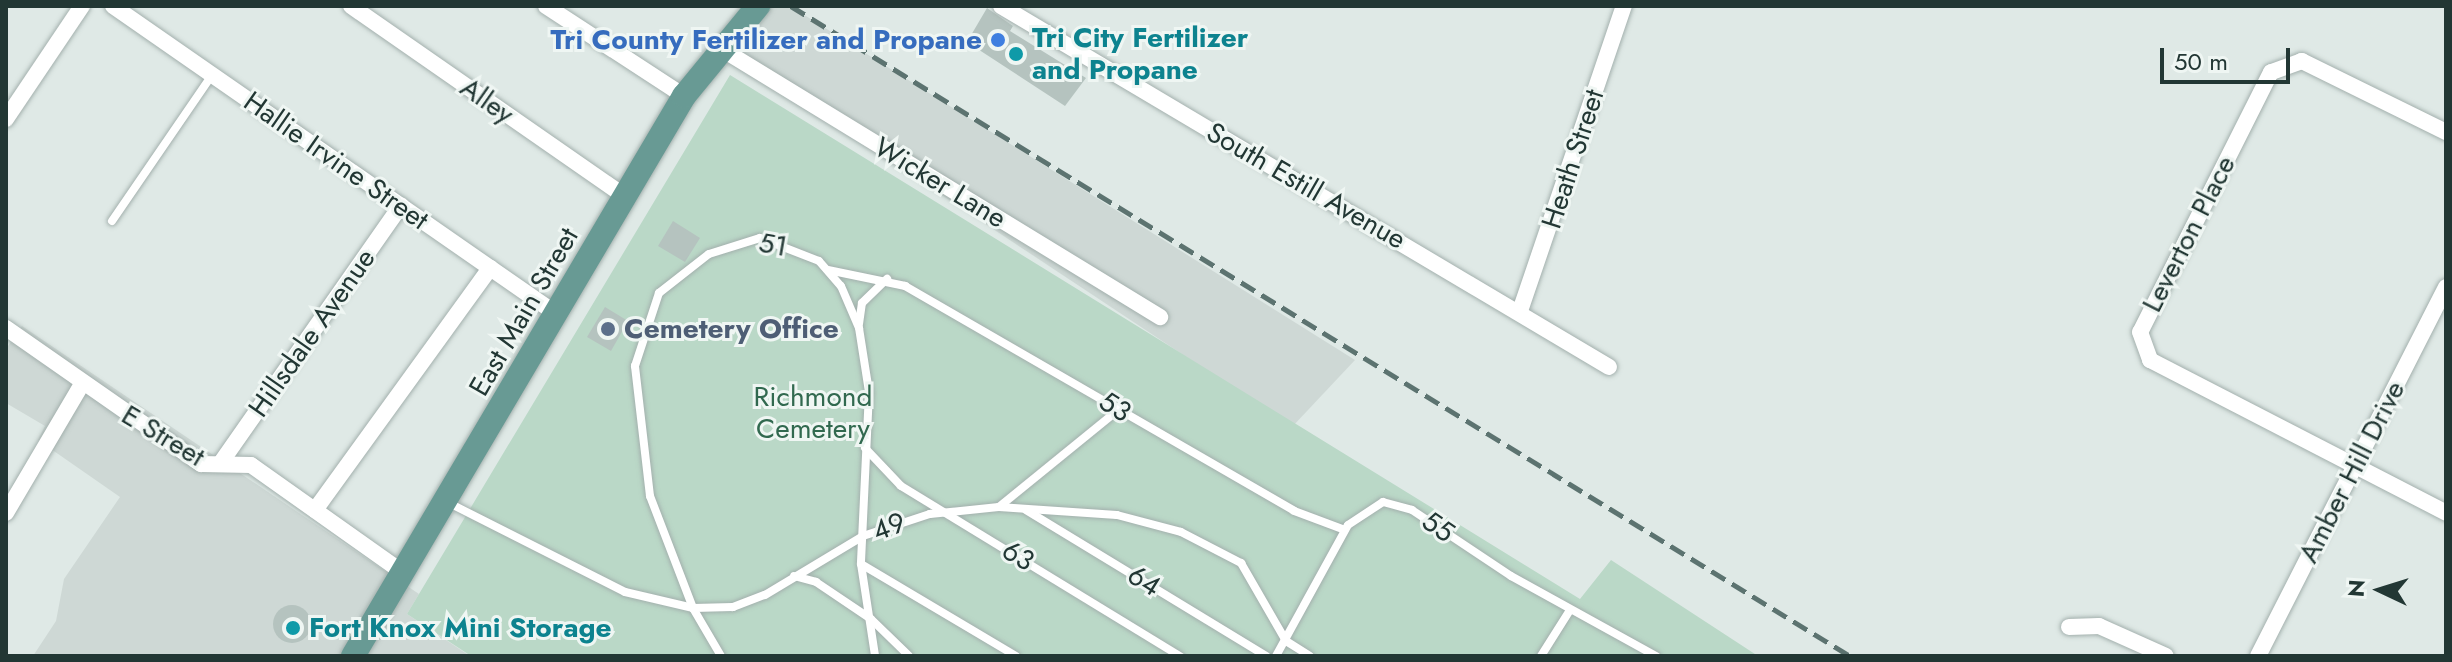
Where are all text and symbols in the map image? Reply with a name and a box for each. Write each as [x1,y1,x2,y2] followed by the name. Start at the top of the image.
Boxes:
[1032,21,1248,87] place label: Tri City Fertilizer and Propane
[551,23,982,57] place label: Tri County Fertilizer and Propane
[989,31,1007,49] marker: Tri County Fertilizer and Propane
[2164,32,2294,82] scale bar
[2174,44,2228,79] text: 50 m
[1007,45,1025,63] marker: Tri City Fertilizer and Propane
[454,71,520,131] street label: Alley
[237,85,435,237] street label: Hallie Irvine Street
[1535,85,1611,233] street label: Heath Street
[1200,115,1412,257] street label: South Estill Avenue
[868,131,1012,235] street label: Wicker Lane
[2135,150,2243,318] street label: Leverton Place
[462,222,586,402] street label: East Main Street
[756,226,790,264] street label: 51
[242,243,382,423] street label: Hillsdale Avenue
[624,312,839,346] place label: Cemetery Office
[599,320,617,338] marker: Cemetery Office
[2292,375,2412,569] street label: Amber Hill Drive
[754,380,872,446] park label: Richmond Cemetery
[1093,385,1137,429] street label: 53
[116,398,210,474] street label: E Street
[1416,504,1460,550] street label: 55
[868,506,910,548] street label: 49
[996,534,1040,578] street label: 63
[2340,550,2420,630] north arrow
[1121,558,1167,604] street label: 64
[2339,578,2373,598] text: N
[309,611,612,645] place label: Fort Knox Mini Storage
[284,619,302,637] marker: Fort Knox Mini Storage

